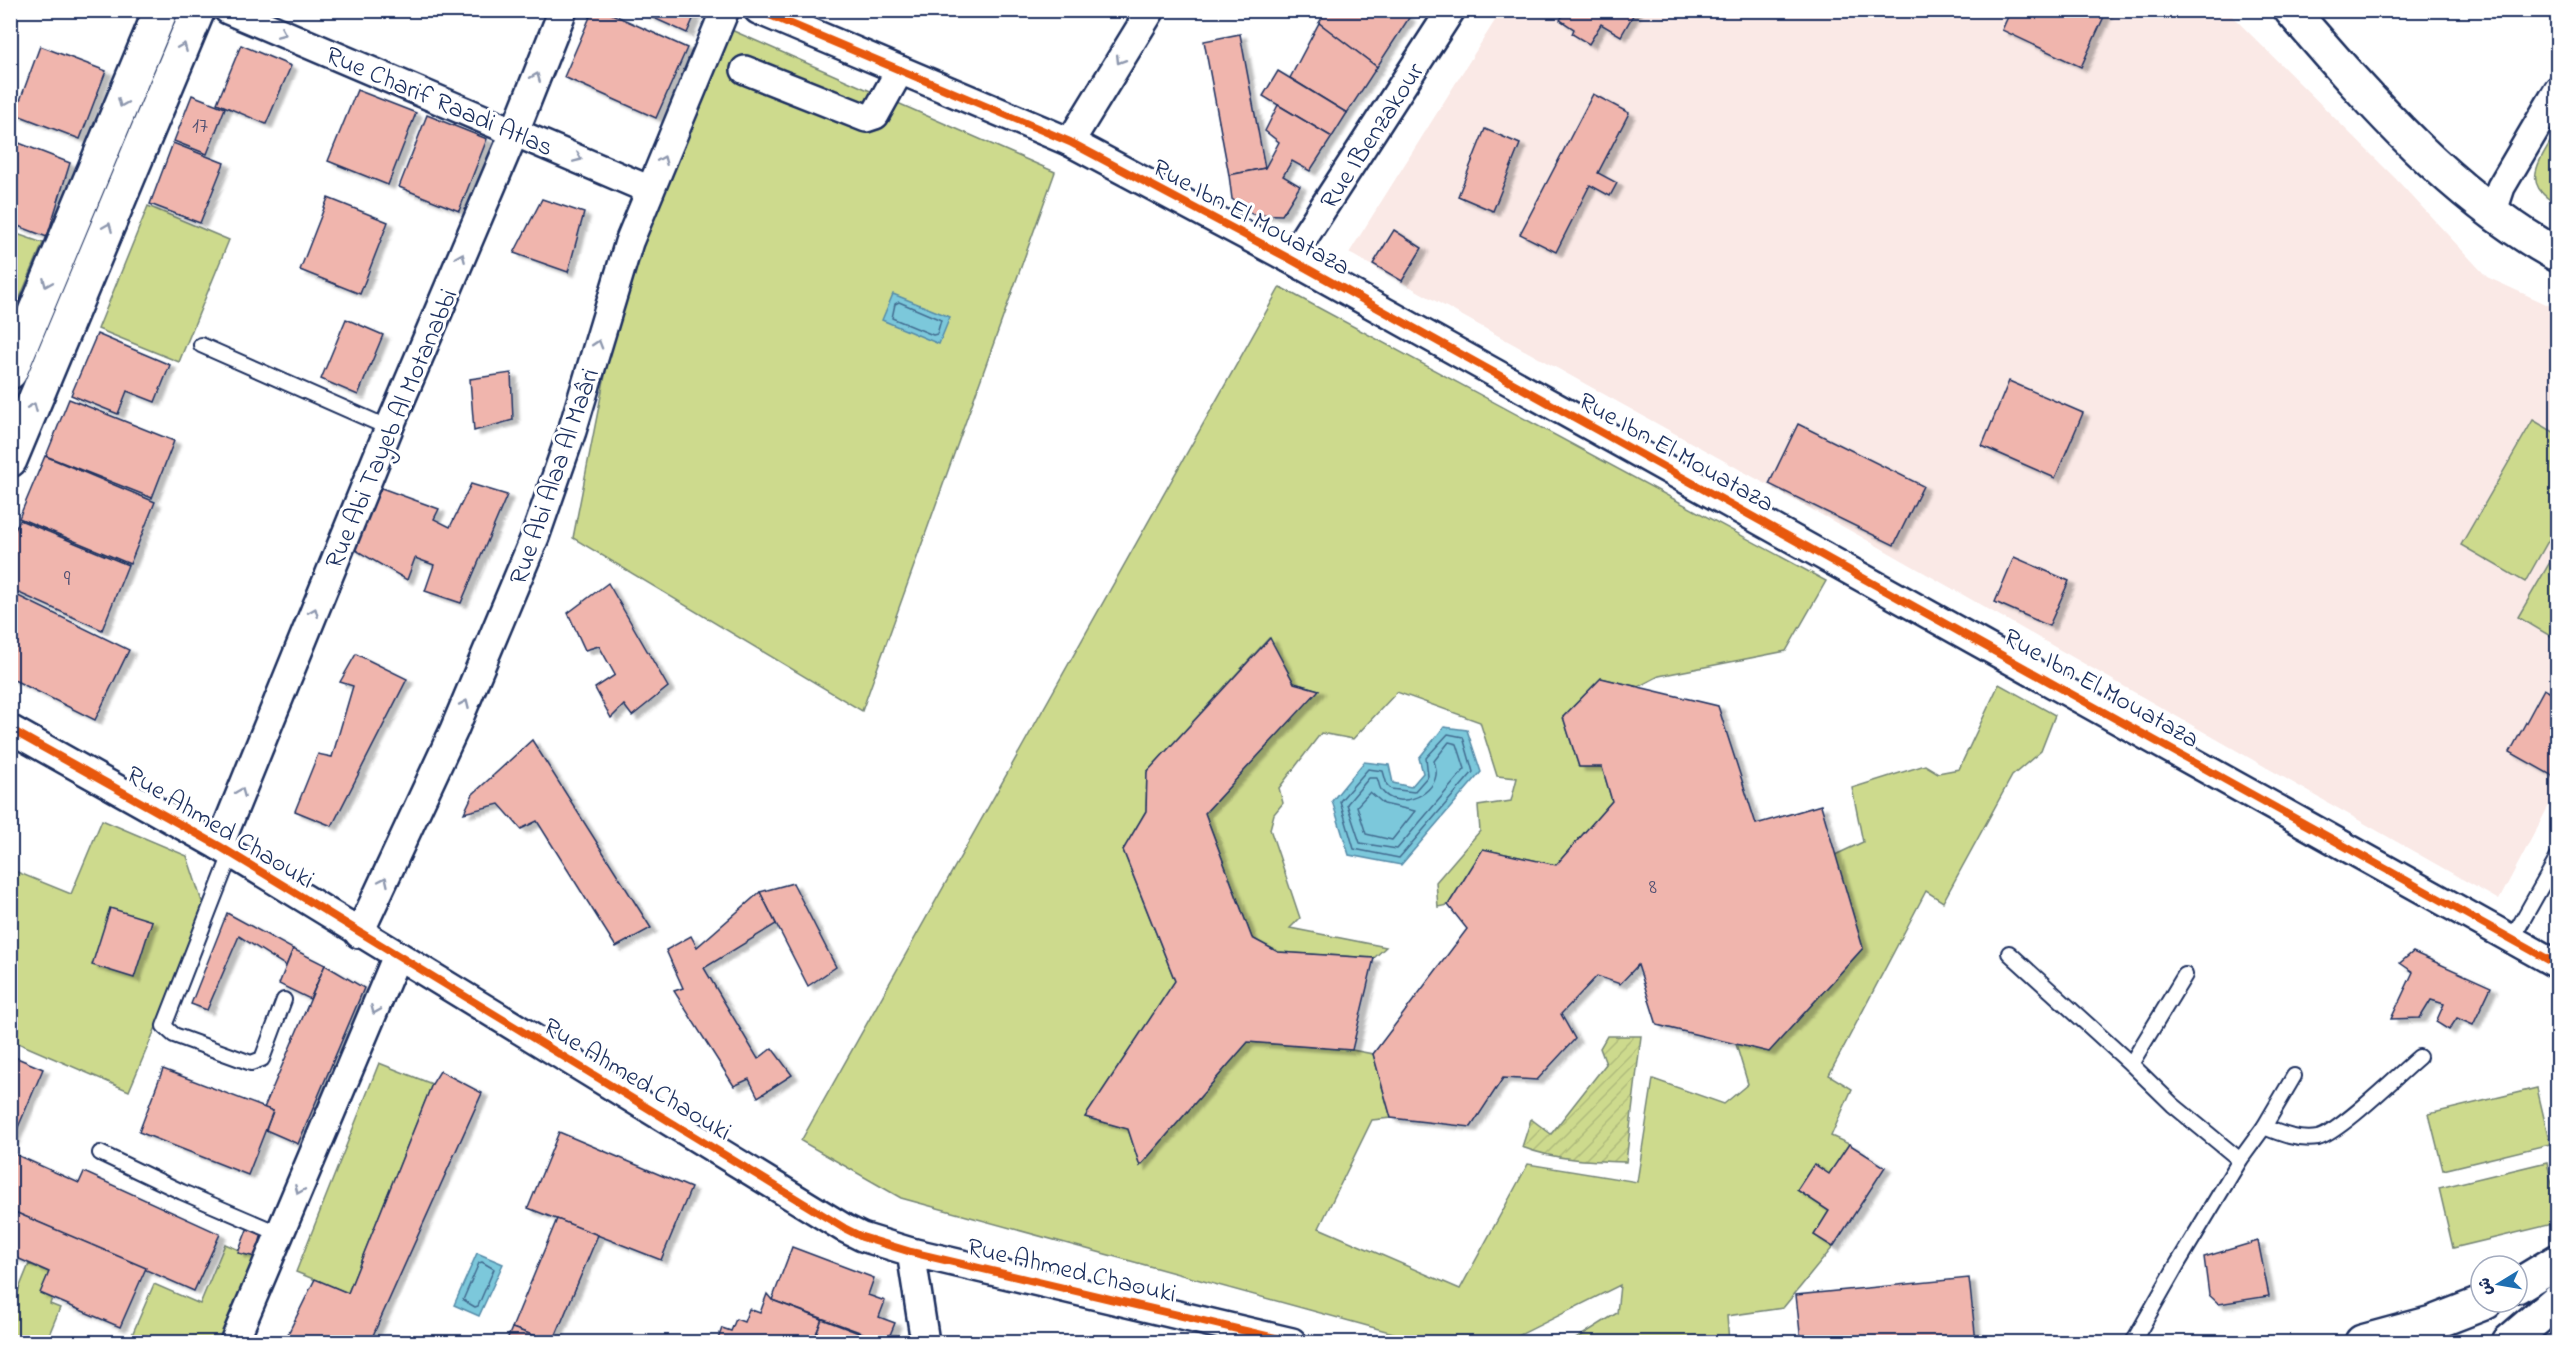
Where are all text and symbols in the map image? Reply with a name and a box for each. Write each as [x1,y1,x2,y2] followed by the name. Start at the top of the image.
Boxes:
[276,26,287,38] one-way arrow
[319,38,559,168] street label: Rue Charif Raadi Atlas
[176,42,188,53] one-way arrow
[1116,54,1128,64] one-way arrow
[1312,55,1436,217] street label: Rue IBenzakour
[529,72,541,83] one-way arrow
[117,97,129,108] one-way arrow
[192,111,208,143] house number: 17
[1145,150,1356,287] street label: Rue Ibn El Mouataza
[572,151,583,163] one-way arrow
[656,155,668,166] one-way arrow
[101,222,113,233] one-way arrow
[454,252,466,263] one-way arrow
[42,277,54,288] one-way arrow
[317,283,469,575] street label: Rue Abi Tayeb Al Motanabbi
[591,339,603,350] one-way arrow
[501,364,611,590] street label: Rue Abi Alaa Al Maâri
[1571,384,1781,523] street label: Rue Ibn El Mouataza
[26,402,38,413] one-way arrow
[64,564,71,596] house number: 9
[307,607,319,618] one-way arrow
[1996,620,2206,759] street label: Rue Ibn El Mouataza
[458,699,470,710] one-way arrow
[118,757,321,900] street label: Rue Ahmed Chaouki
[234,788,246,799] one-way arrow
[1649,872,1657,904] house number: 8
[377,876,389,887] one-way arrow
[370,1004,382,1015] one-way arrow
[535,1009,738,1152] street label: Rue Ahmed Chaouki
[294,1183,306,1194] one-way arrow
[963,1229,1180,1314] street label: Rue Ahmed Chaouki
[2469,1254,2529,1314] north arrow
[2473,1276,2500,1297] text: ش

